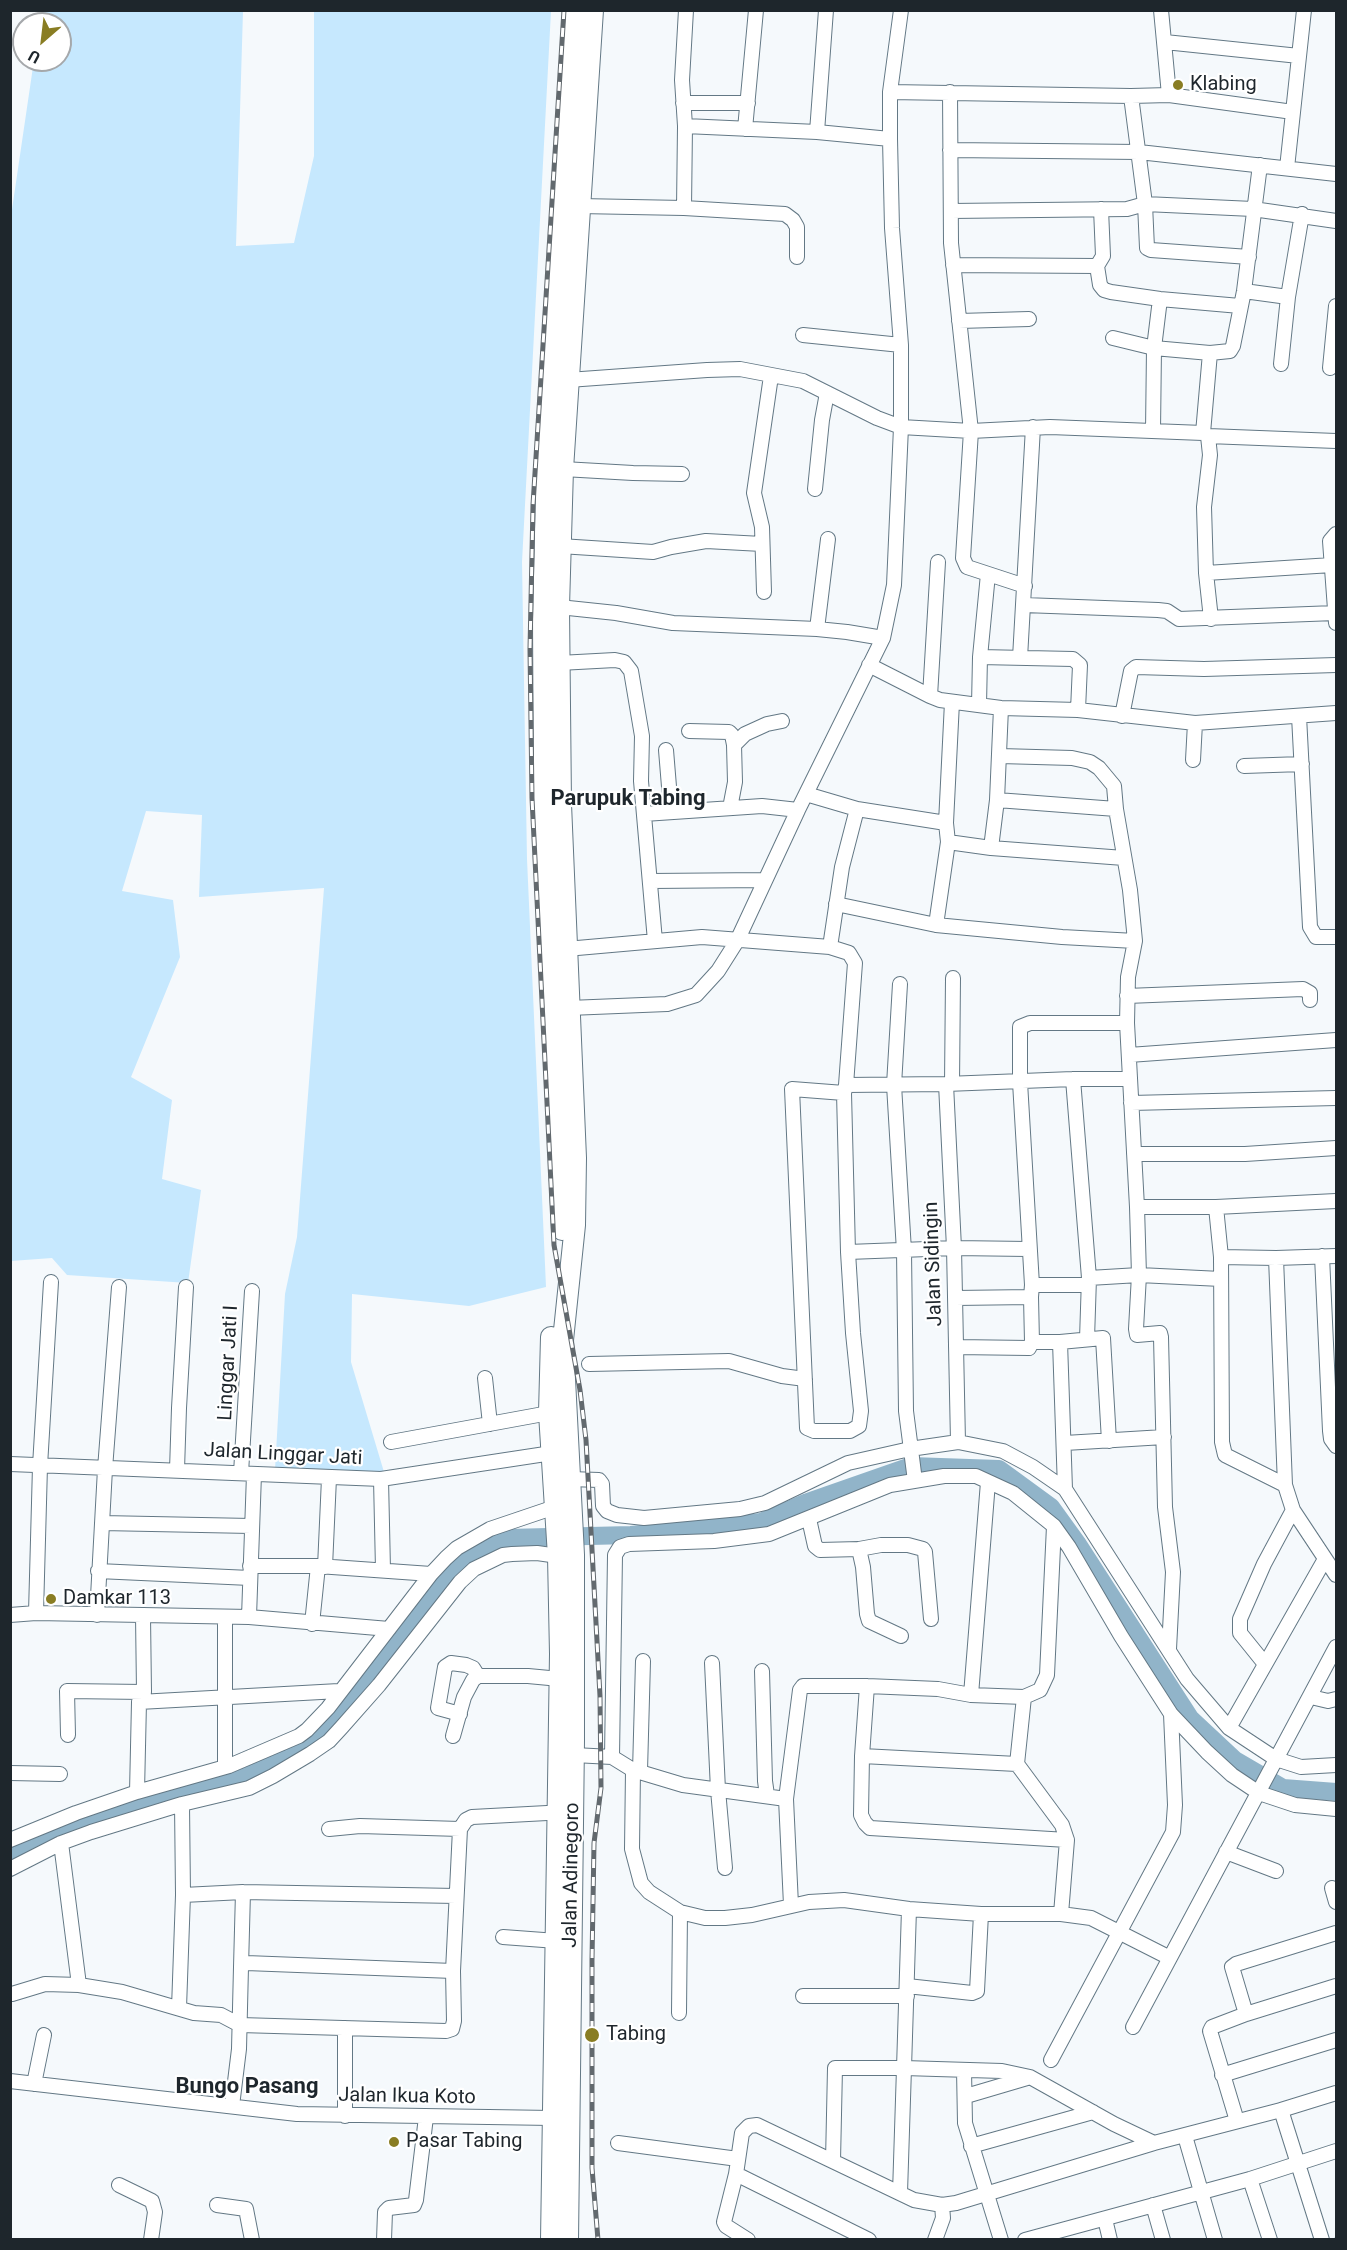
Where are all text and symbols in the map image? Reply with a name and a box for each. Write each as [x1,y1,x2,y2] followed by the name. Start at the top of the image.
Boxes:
[12,12,72,72] north arrow
[25,46,43,67] text: U
[1190,73,1257,97] place label: Klabing
[1171,78,1185,92] marker: Klabing
[550,786,706,812] district label: Parupuk Tabing
[920,1201,948,1327] street label: Jalan Sidingin
[214,1305,244,1421] street label: Linggar Jati I
[203,1439,363,1471] street label: Jalan Linggar Jati
[63,1587,171,1611] place label: Damkar 113
[44,1592,58,1606] marker: Damkar 113
[559,1802,585,1948] street label: Jalan Adinegoro
[606,2023,666,2047] place label: Tabing
[583,2026,601,2044] marker: Tabing
[176,2074,318,2100] district label: Bungo Pasang
[338,2084,476,2110] street label: Jalan Ikua Koto
[406,2130,522,2154] place label: Pasar Tabing
[387,2135,401,2149] marker: Pasar Tabing

